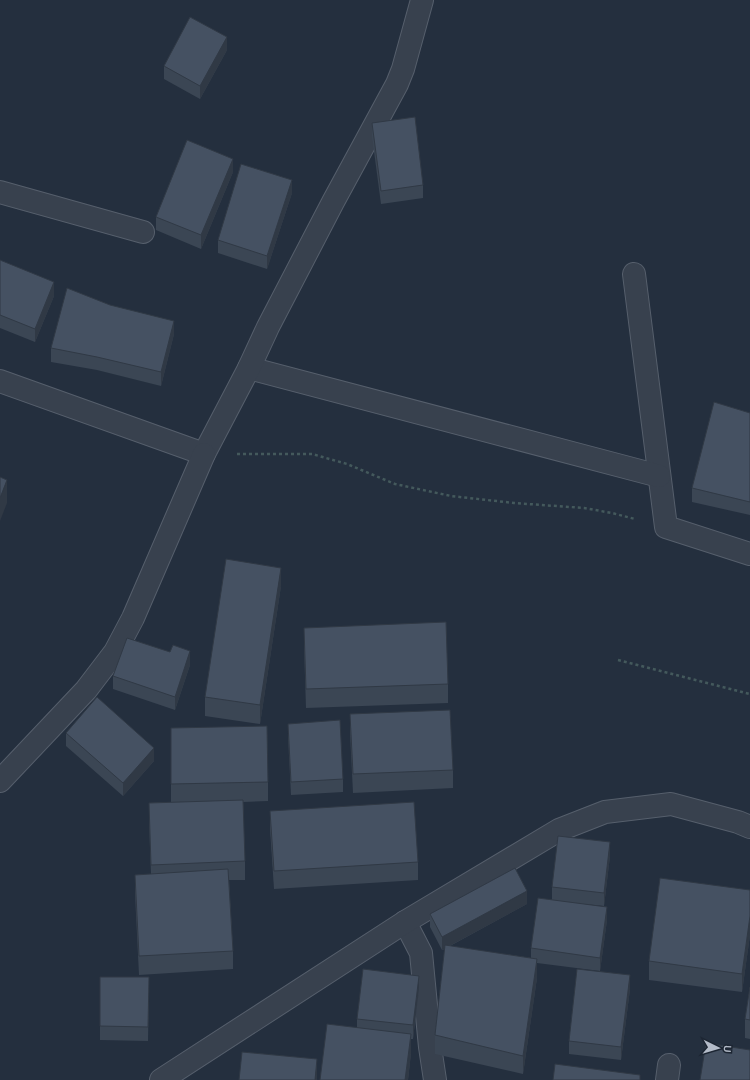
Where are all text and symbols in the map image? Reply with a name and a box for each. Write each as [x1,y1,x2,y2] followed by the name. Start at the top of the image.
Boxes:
[698,1028,738,1068] north arrow
[721,1044,734,1053] text: U

